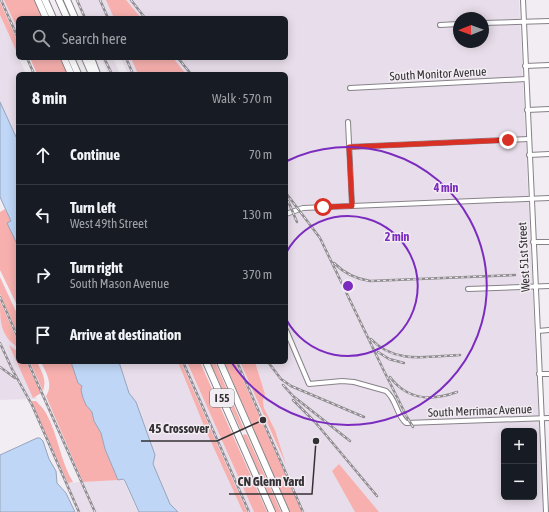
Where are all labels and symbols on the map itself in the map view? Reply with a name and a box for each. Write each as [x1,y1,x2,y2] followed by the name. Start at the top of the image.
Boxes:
[453,12,489,48] north arrow
[389,64,487,84] street label: South Monitor Avenue
[499,131,517,149] route end
[433,181,458,195] text: 4 min
[314,198,332,216] route start
[515,221,533,292] street label: West 51st Street
[385,230,409,244] text: 2 min
[341,279,355,293] centre of rings
[210,389,234,407] road number: I 55
[428,402,532,420] street label: South Merrimac Avenue
[141,416,217,441] callout: 45 Crossover
[148,421,210,436] text: 45 Crossover
[229,469,312,494] callout: CN Glenn Yard
[238,474,304,489] text: CN Glenn Yard

